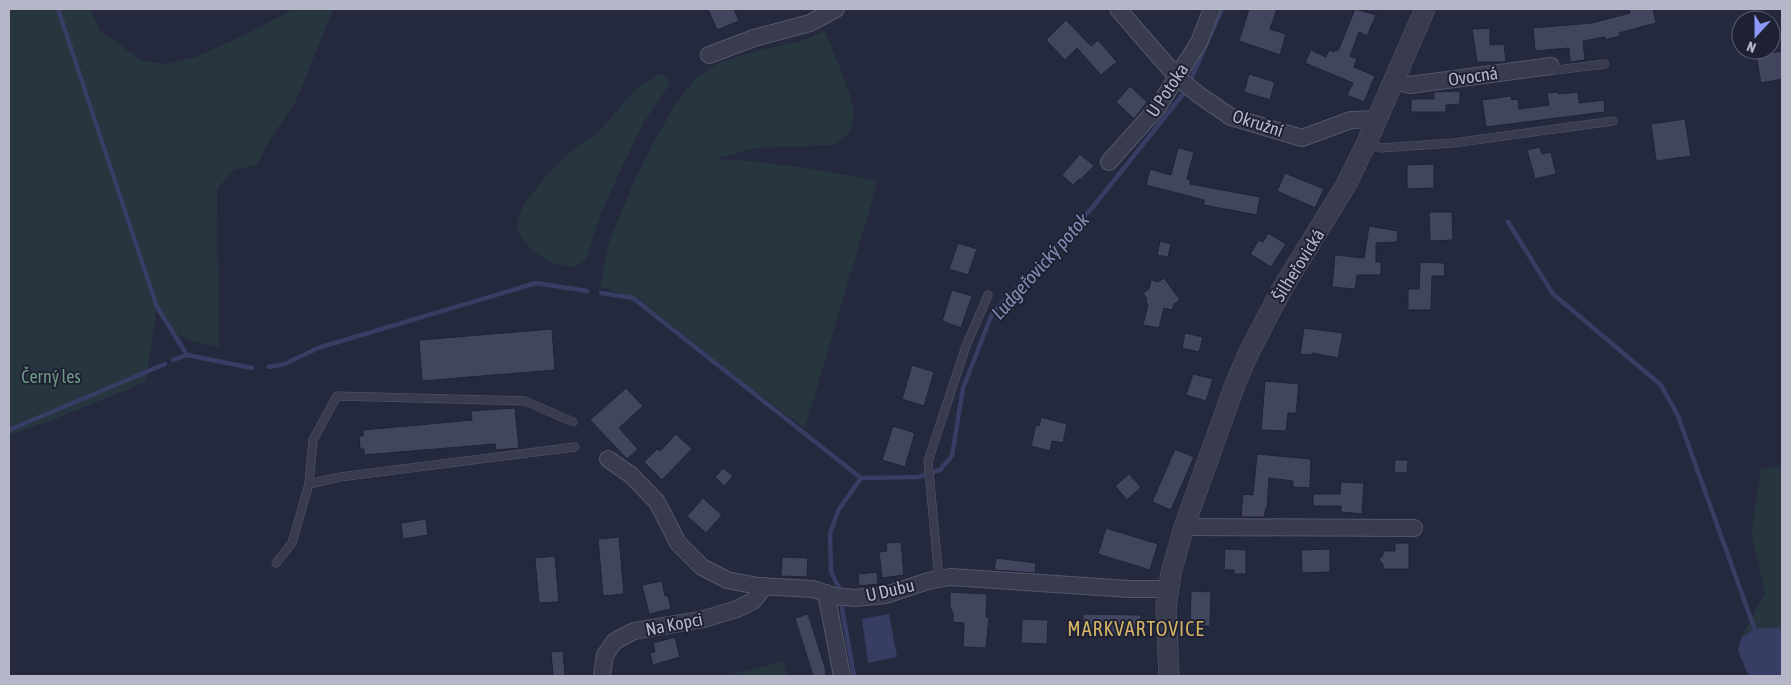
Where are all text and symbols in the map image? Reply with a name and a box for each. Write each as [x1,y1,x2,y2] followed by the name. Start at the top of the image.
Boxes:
[1731,10,1781,60] north arrow
[1745,38,1758,56] text: N
[1142,59,1192,121] street label: U Potoka
[1447,62,1499,90] street label: Ovocná
[1230,105,1286,141] street label: Okružní
[987,208,1094,324] water label: Ludgeřovický potok
[1268,225,1328,305] street label: Šilheřovická
[21,366,81,387] park label: Černý les
[864,574,916,606] street label: U Dubu
[644,608,704,640] street label: Na Kopci
[1067,617,1205,640] district label: MARKVARTOVICE

